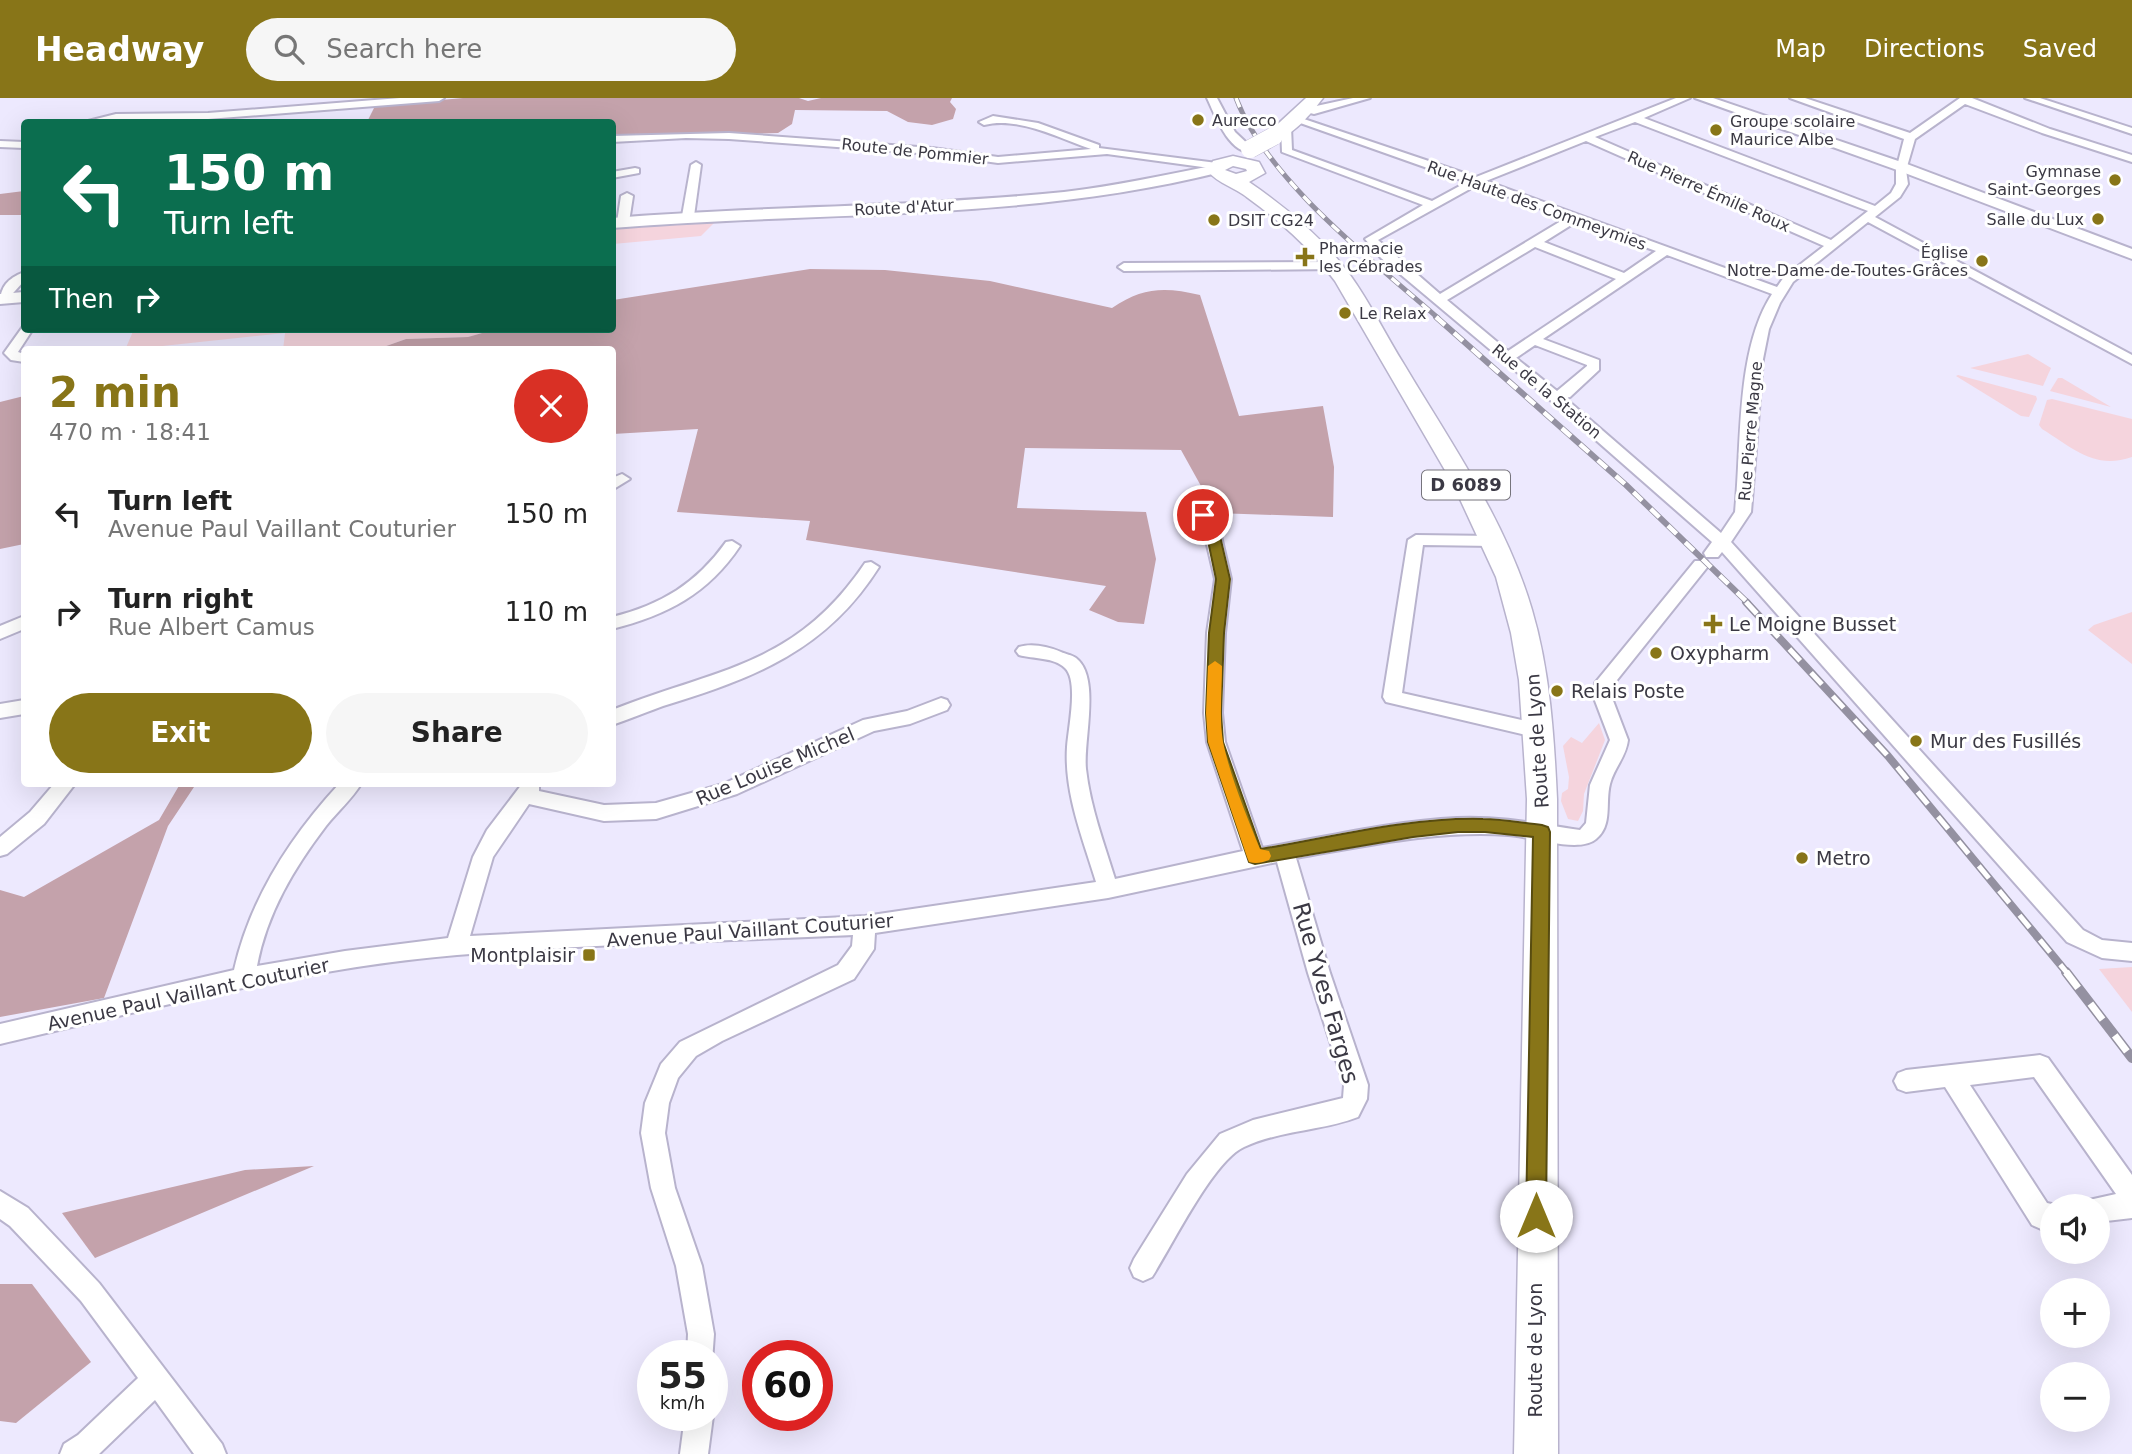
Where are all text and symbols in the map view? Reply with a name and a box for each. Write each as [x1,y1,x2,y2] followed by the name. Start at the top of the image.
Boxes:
[246,18,736,81] search box
[35,30,204,69] text: Headway
[270,30,308,68] icon: search
[326,34,482,64] text: Search here
[1775,35,1826,63] text: Map
[1864,35,1985,63] text: Directions
[2023,35,2097,63] text: Saved
[1212,111,1277,130] place label: Aurecco
[1190,112,1206,128] marker: Aurecco
[1730,112,1855,149] place label: Groupe scolaire Maurice Albe
[1708,122,1724,138] marker: Groupe scolaire Maurice Albe
[841,134,990,169] street label: Route de Pommier
[164,145,334,202] text: 150 m
[49,147,140,238] icon: left
[1625,147,1793,236] street label: Rue Pierre Émile Roux
[1425,157,1649,254] street label: Rue Haute des Commeymies
[1987,162,2101,199] place label: Gymnase Saint-Georges
[2107,172,2123,188] marker: Gymnase Saint-Georges
[854,195,955,220] street label: Route d'Atur
[164,204,294,242] text: Turn left
[1987,210,2084,229] place label: Salle du Lux
[1228,211,1314,230] place label: DSIT CG24
[2090,211,2106,227] marker: Salle du Lux
[1206,212,1222,228] marker: DSIT CG24
[1319,239,1423,276] place label: Pharmacie les Cébrades
[1727,243,1968,280] place label: Église Notre-Dame-de-Toutes-Grâces
[1297,249,1313,265] marker: Pharmacie les Cébrades
[1974,253,1990,269] marker: Église Notre-Dame-de-Toutes-Grâces
[128,280,166,318] icon: right
[49,284,114,314] text: Then
[1359,304,1427,323] place label: Le Relax
[1337,305,1353,321] marker: Le Relax
[1488,340,1605,443] street label: Rue de la Station
[1735,360,1766,502] street label: Rue Pierre Magne
[49,368,181,417] text: 2 min
[514,369,588,443] button: close
[49,419,211,445] text: 470 m · 18:41
[1422,470,1510,500] road number: D 6089
[1173,485,1233,545] pin
[108,486,232,516] text: Turn left
[49,495,87,533] icon: left
[1184,496,1222,534] icon: arrive
[505,499,588,529] text: 150 m
[108,516,456,542] text: Avenue Paul Vaillant Couturier
[108,584,253,614] text: Turn right
[49,593,87,631] icon: right
[505,597,588,627] text: 110 m
[1729,613,1896,635] place label: Le Moigne Busset
[108,614,315,640] text: Rue Albert Camus
[1703,614,1723,634] marker: Le Moigne Busset
[1670,642,1769,664] place label: Oxypharm
[1648,645,1664,661] marker: Oxypharm
[1521,673,1553,809] street label: Route de Lyon
[1571,680,1685,702] place label: Relais Poste
[1549,683,1565,699] marker: Relais Poste
[49,693,312,773] button: Exit
[326,693,588,773] button: Share
[692,723,858,809] street label: Rue Louise Michel
[1930,730,2081,752] place label: Mur des Fusillés
[1908,733,1924,749] marker: Mur des Fusillés
[1816,847,1871,869] place label: Metro
[1794,850,1810,866] marker: Metro
[1288,899,1364,1087] street label: Rue Yves Farges
[606,909,894,951] street label: Avenue Paul Vaillant Couturier
[470,944,575,966] place label: Montplaisir
[581,947,597,963] marker: Montplaisir
[45,953,331,1035] street label: Avenue Paul Vaillant Couturier
[1499,1179,1573,1253] position arrow
[2040,1194,2110,1432] map controls
[2040,1194,2110,1264] button: sound
[2040,1278,2110,1348] button: +
[1524,1283,1546,1417] street label: Route de Lyon
[742,1340,833,1431] speed limit sign: 60
[658,1356,707,1396] text: 55
[2040,1362,2110,1432] button: −
[660,1392,705,1413] text: km/h

